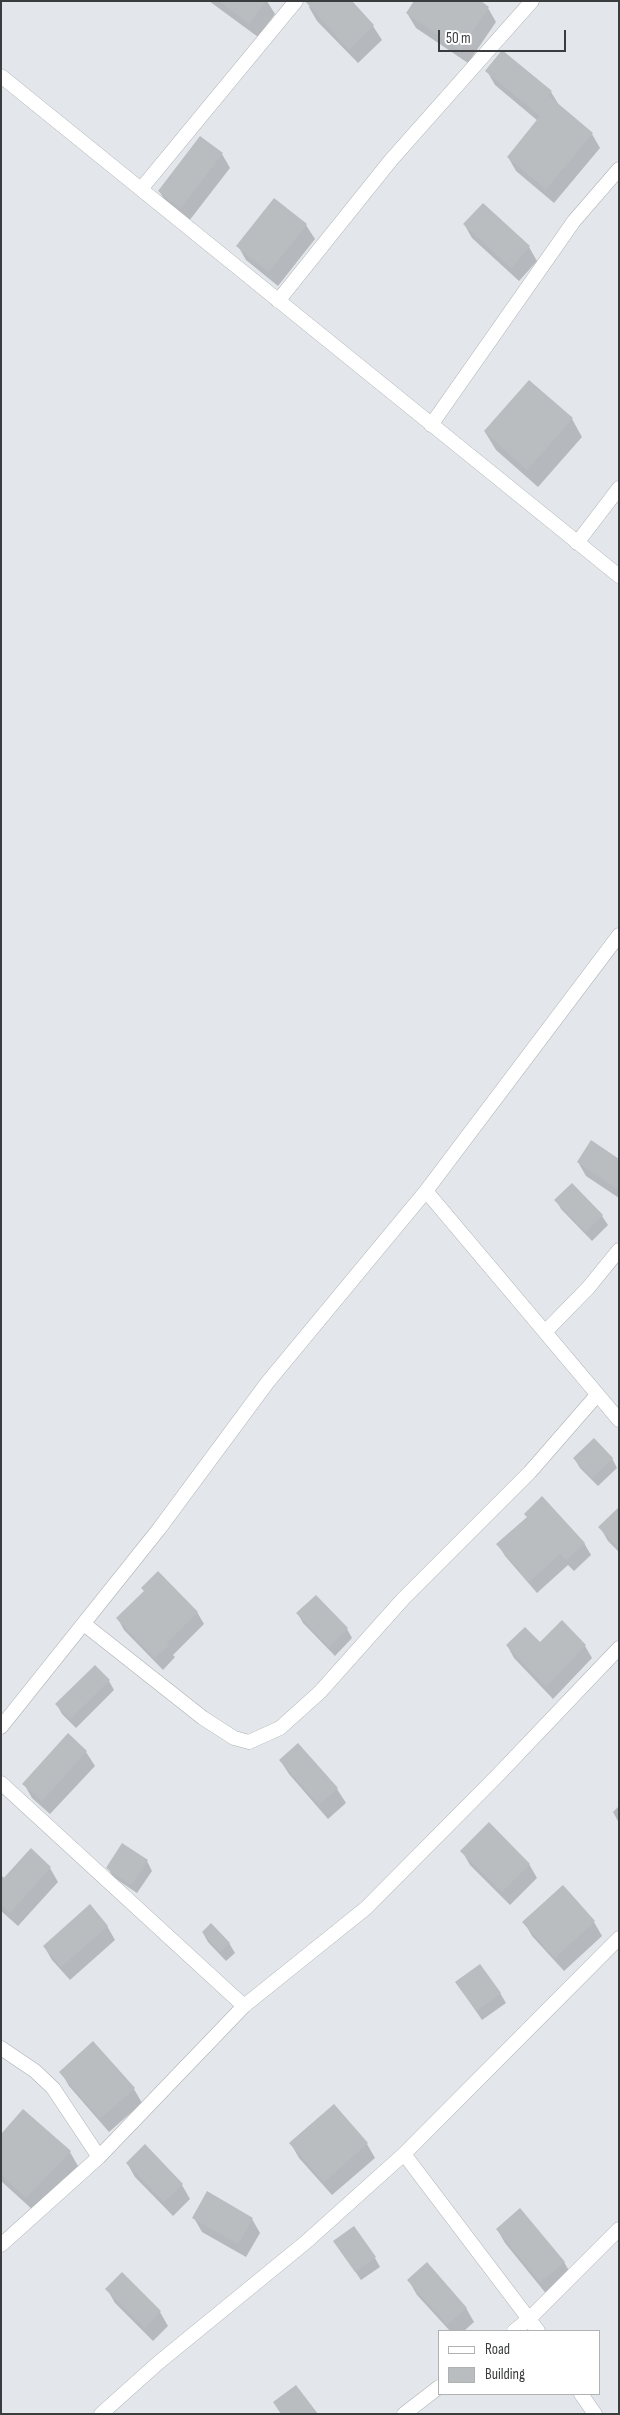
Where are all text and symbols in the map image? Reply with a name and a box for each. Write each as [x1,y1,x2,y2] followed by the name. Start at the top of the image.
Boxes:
[440,20,568,52] scale bar
[446,29,471,48] text: 50 m
[438,2330,600,2395] legend
[485,2340,510,2359] text: Road
[485,2365,525,2384] text: Building

